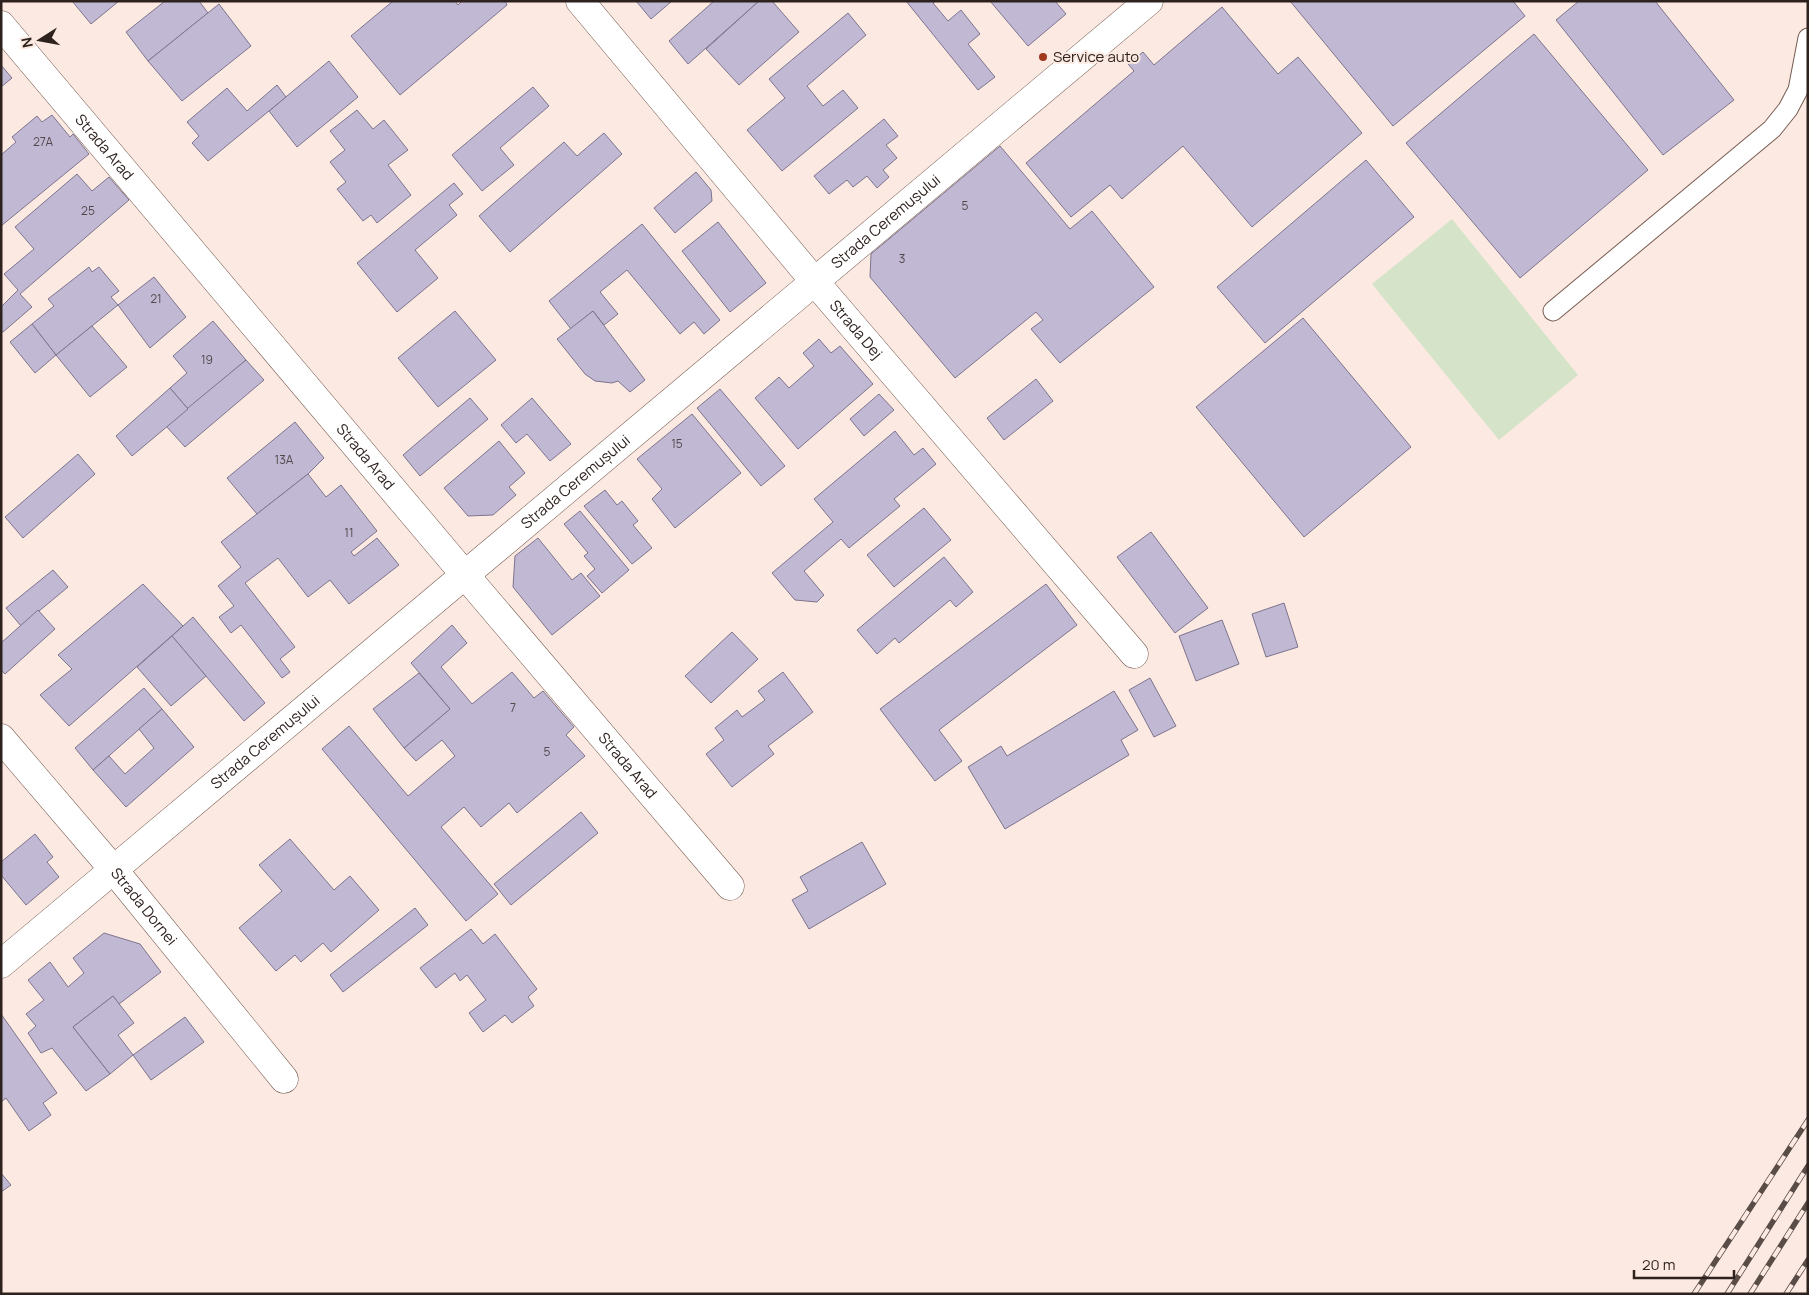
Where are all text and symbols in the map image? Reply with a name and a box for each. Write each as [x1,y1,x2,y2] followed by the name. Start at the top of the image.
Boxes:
[15,15,65,65] north arrow
[16,36,37,49] text: N
[1053,46,1139,67] place label: Service auto
[1037,51,1049,63] marker: Service auto
[70,109,139,185] street label: Strada Arad
[33,133,53,150] house number: 27A
[826,169,945,273] street label: Strada Ceremușului
[962,197,969,214] house number: 5
[81,202,95,219] house number: 25
[899,250,905,267] house number: 3
[150,290,162,307] house number: 21
[825,295,887,363] street label: Strada Dej
[201,351,213,368] house number: 19
[332,419,400,494] street label: Strada Arad
[516,430,634,534] street label: Strada Ceremușului
[671,435,683,452] house number: 15
[275,451,294,468] house number: 13A
[344,524,354,541] house number: 11
[206,690,324,794] street label: Strada Ceremușului
[510,699,516,716] house number: 7
[594,728,662,803] street label: Strada Arad
[544,743,551,760] house number: 5
[106,863,182,950] street label: Strada Dornei
[1634,1248,1734,1280] scale bar
[1642,1254,1675,1275] text: 20 m

